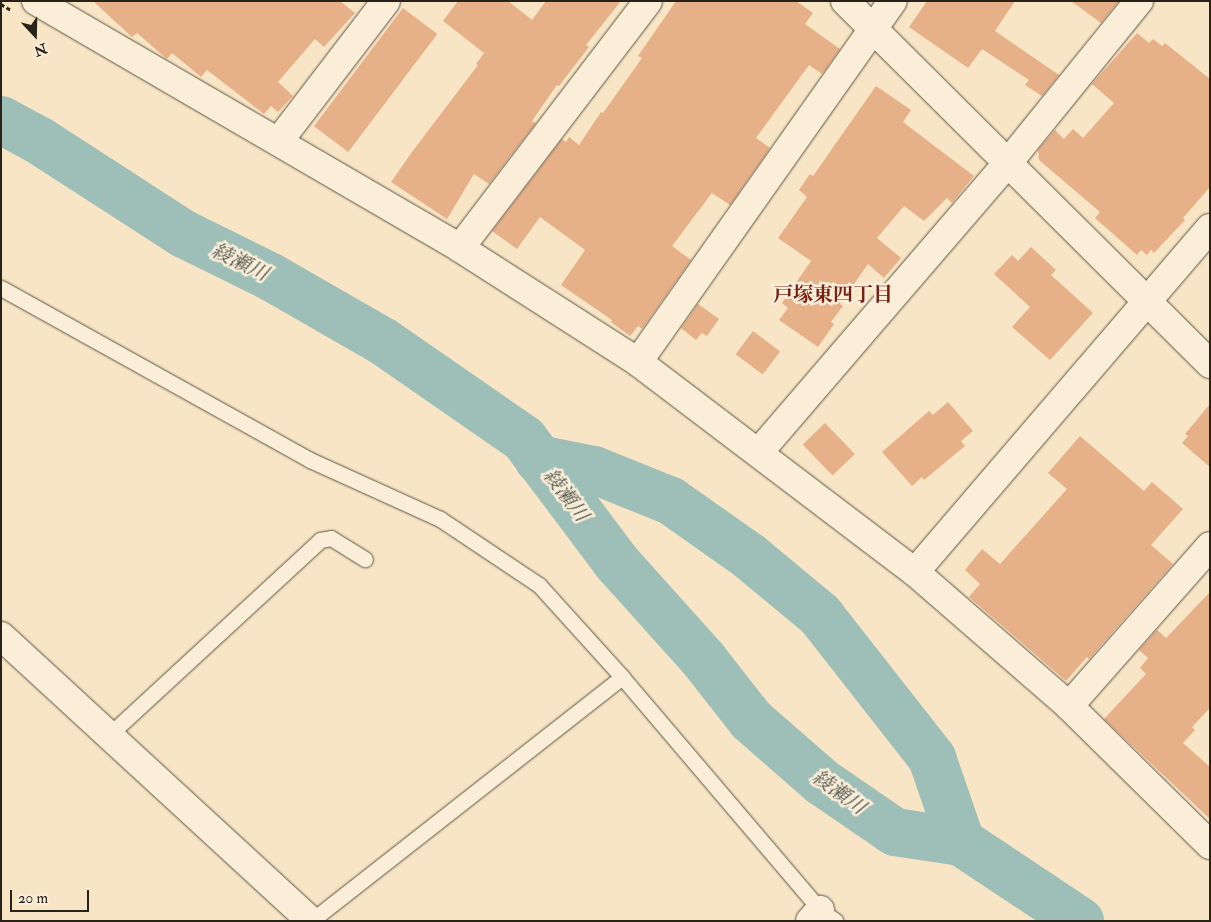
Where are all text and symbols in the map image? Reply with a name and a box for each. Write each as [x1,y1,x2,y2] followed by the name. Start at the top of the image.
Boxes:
[10,10,60,60] north arrow
[32,39,49,60] text: N
[208,238,272,286] water label: 綾瀬川
[773,282,893,306] district label: 戸塚東四丁目
[538,464,594,526] water label: 綾瀬川
[808,765,870,819] water label: 綾瀬川
[12,880,91,912] scale bar
[18,889,48,908] text: 20 m

